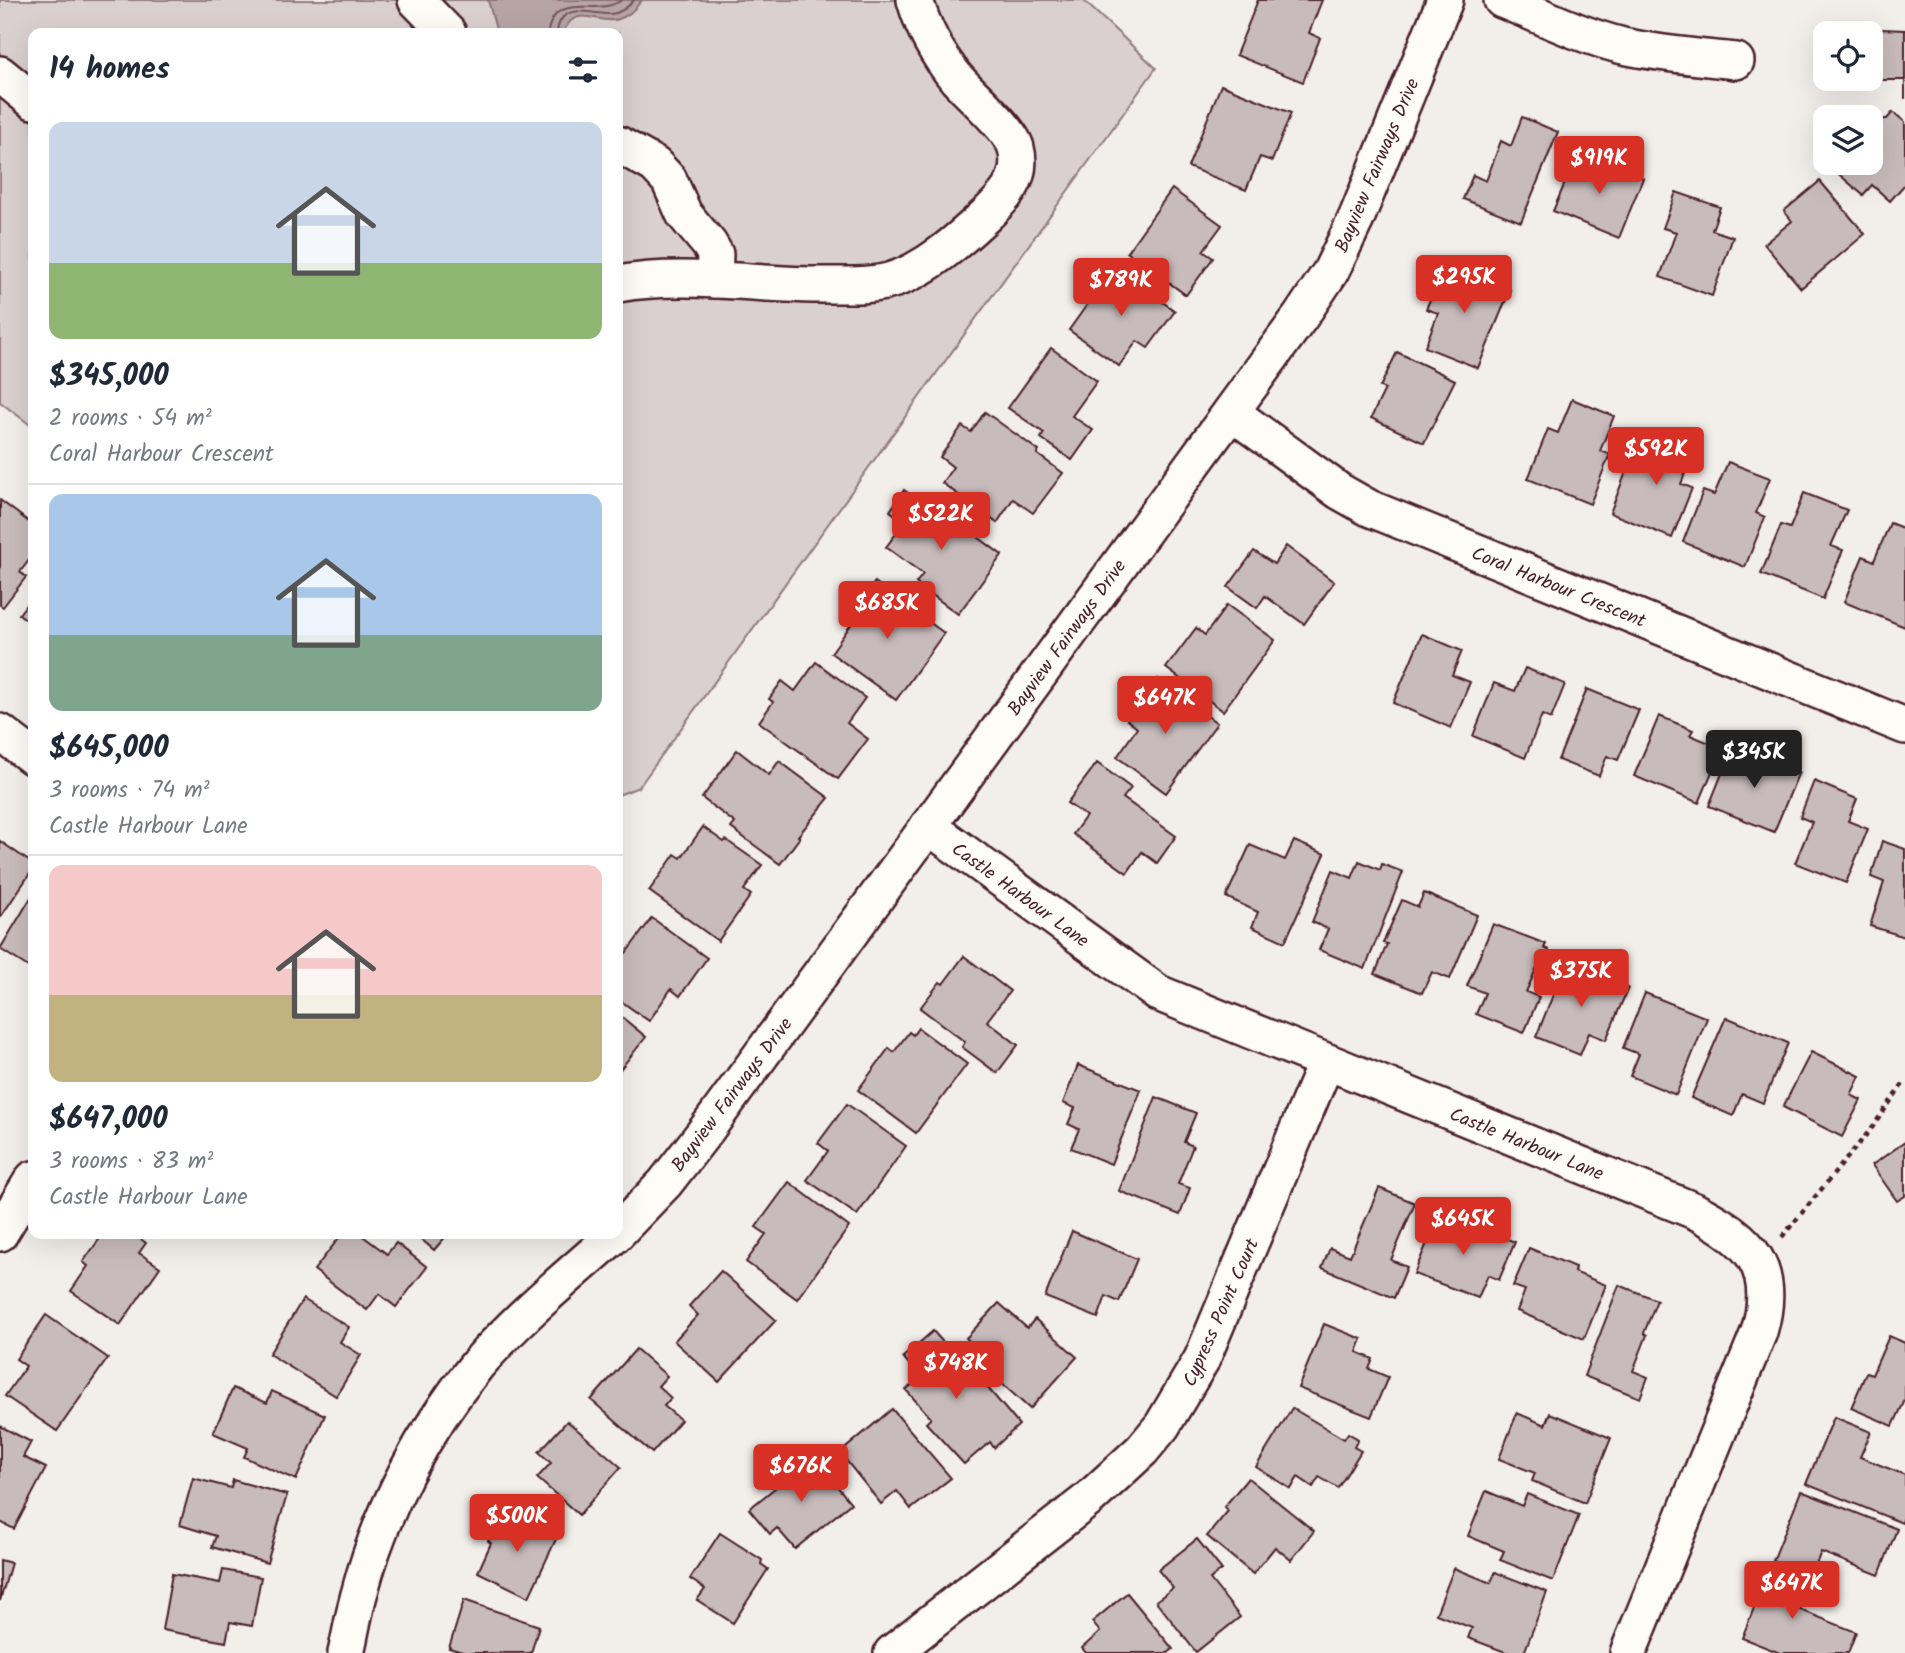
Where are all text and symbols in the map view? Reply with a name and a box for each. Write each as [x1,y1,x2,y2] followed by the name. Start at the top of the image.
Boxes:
[1813,21,1883,175] map controls
[1813,21,1883,91] button: locate
[49,46,170,94] text: 14 homes
[564,51,602,89] icon: filters
[1327,73,1428,258] street label: Bayview Fairways Drive
[1813,105,1883,175] button: layers
[1550,136,1648,196] pin: $919K
[1570,141,1628,177] text: $919K
[263,168,389,294] icon: home
[1415,256,1513,315] pin: $295K
[1072,258,1170,318] pin: $789K
[1432,260,1496,296] text: $295K
[1089,263,1153,299] text: $789K
[49,353,169,401] text: $345,000
[49,401,212,437] text: 2 rooms · 54 m²
[1607,428,1705,487] pin: $592K
[1624,432,1688,468] text: $592K
[49,437,274,473] text: Coral Harbour Crescent
[892,492,990,552] pin: $522K
[908,497,974,533] text: $522K
[1466,539,1651,637] street label: Coral Harbour Crescent
[263,540,389,666] icon: home
[1001,553,1135,723] street label: Bayview Fairways Drive
[838,582,936,641] pin: $685K
[854,586,920,622] text: $685K
[1116,676,1214,736] pin: $647K
[1133,681,1197,717] text: $647K
[49,725,169,773] text: $645,000
[1705,730,1803,790] pin: $345K
[1722,735,1786,771] text: $345K
[49,773,210,809] text: 3 rooms · 74 m²
[49,809,248,845] text: Castle Harbour Lane
[945,835,1095,956] street label: Castle Harbour Lane
[263,911,389,1037] icon: home
[1532,950,1630,1009] pin: $375K
[1550,954,1612,990] text: $375K
[664,1011,801,1179] street label: Bayview Fairways Drive
[49,1096,168,1144] text: $647,000
[1445,1100,1608,1190] street label: Castle Harbour Lane
[49,1144,213,1180] text: 3 rooms · 83 m²
[49,1180,248,1216] text: Castle Harbour Lane
[1414,1198,1512,1257] pin: $645K
[1431,1202,1495,1238] text: $645K
[1176,1233,1268,1392] street label: Cypress Point Court
[907,1342,1005,1401] pin: $748K
[924,1346,988,1382] text: $748K
[752,1444,850,1504] pin: $676K
[769,1449,833,1485] text: $676K
[468,1494,566,1554] pin: $500K
[486,1499,548,1535] text: $500K
[1743,1562,1841,1621] pin: $647K
[1760,1566,1824,1602] text: $647K

